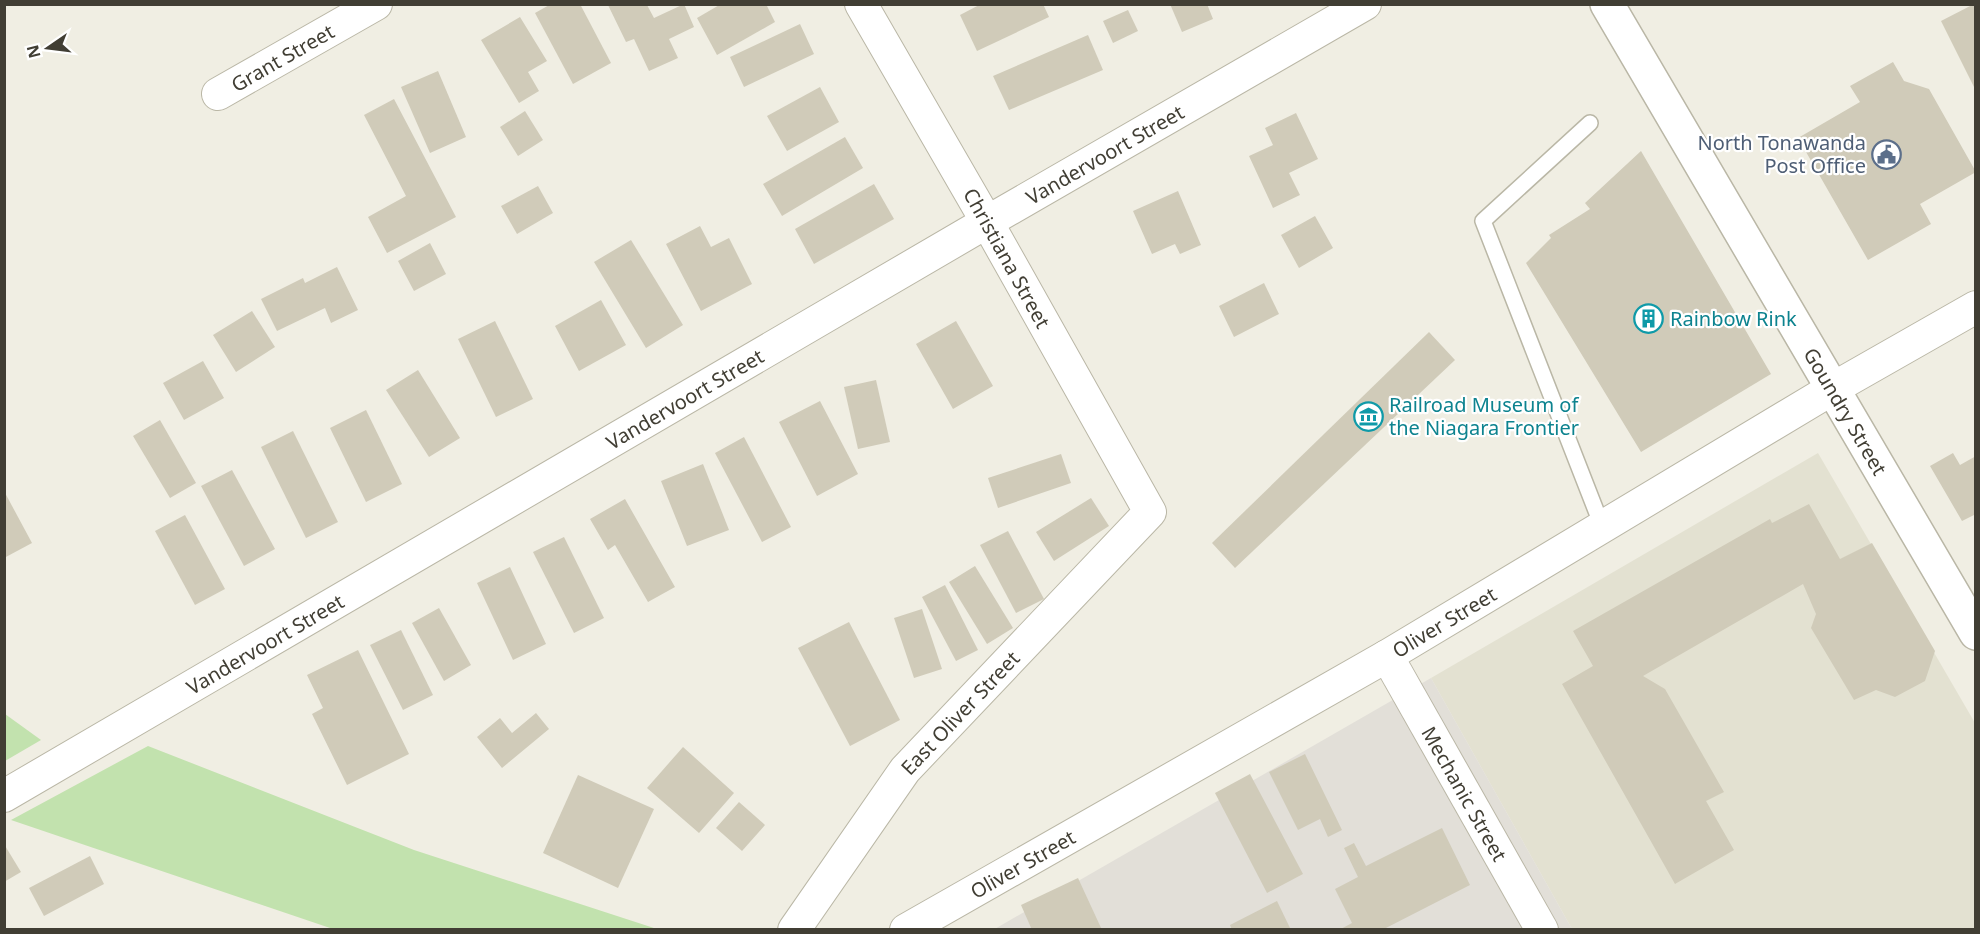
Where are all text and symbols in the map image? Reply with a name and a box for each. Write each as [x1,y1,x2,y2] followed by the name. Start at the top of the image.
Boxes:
[226,17,339,97] street label: Grant Street
[18,18,78,78] north arrow
[21,43,46,61] text: N
[1021,98,1188,210] street label: Vandervoort Street
[1697,129,1866,179] place label: North Tonawanda Post Office
[1871,138,1903,170] public building icon: North Tonawanda Post Office
[957,183,1057,333] street label: Christiana Street
[1633,302,1665,334] building icon: Rainbow Rink
[1670,305,1797,332] place label: Rainbow Rink
[601,342,768,455] street label: Vandervoort Street
[1798,342,1894,480] street label: Goundry Street
[1389,391,1579,441] place label: Railroad Museum of the Niagara Frontier
[1352,400,1384,432] museum icon: Railroad Museum of the Niagara Frontier
[1387,580,1501,663] street label: Oliver Street
[181,587,348,700] street label: Vandervoort Street
[894,645,1025,780] street label: East Oliver Street
[1416,721,1514,866] street label: Mechanic Street
[965,823,1080,904] street label: Oliver Street

